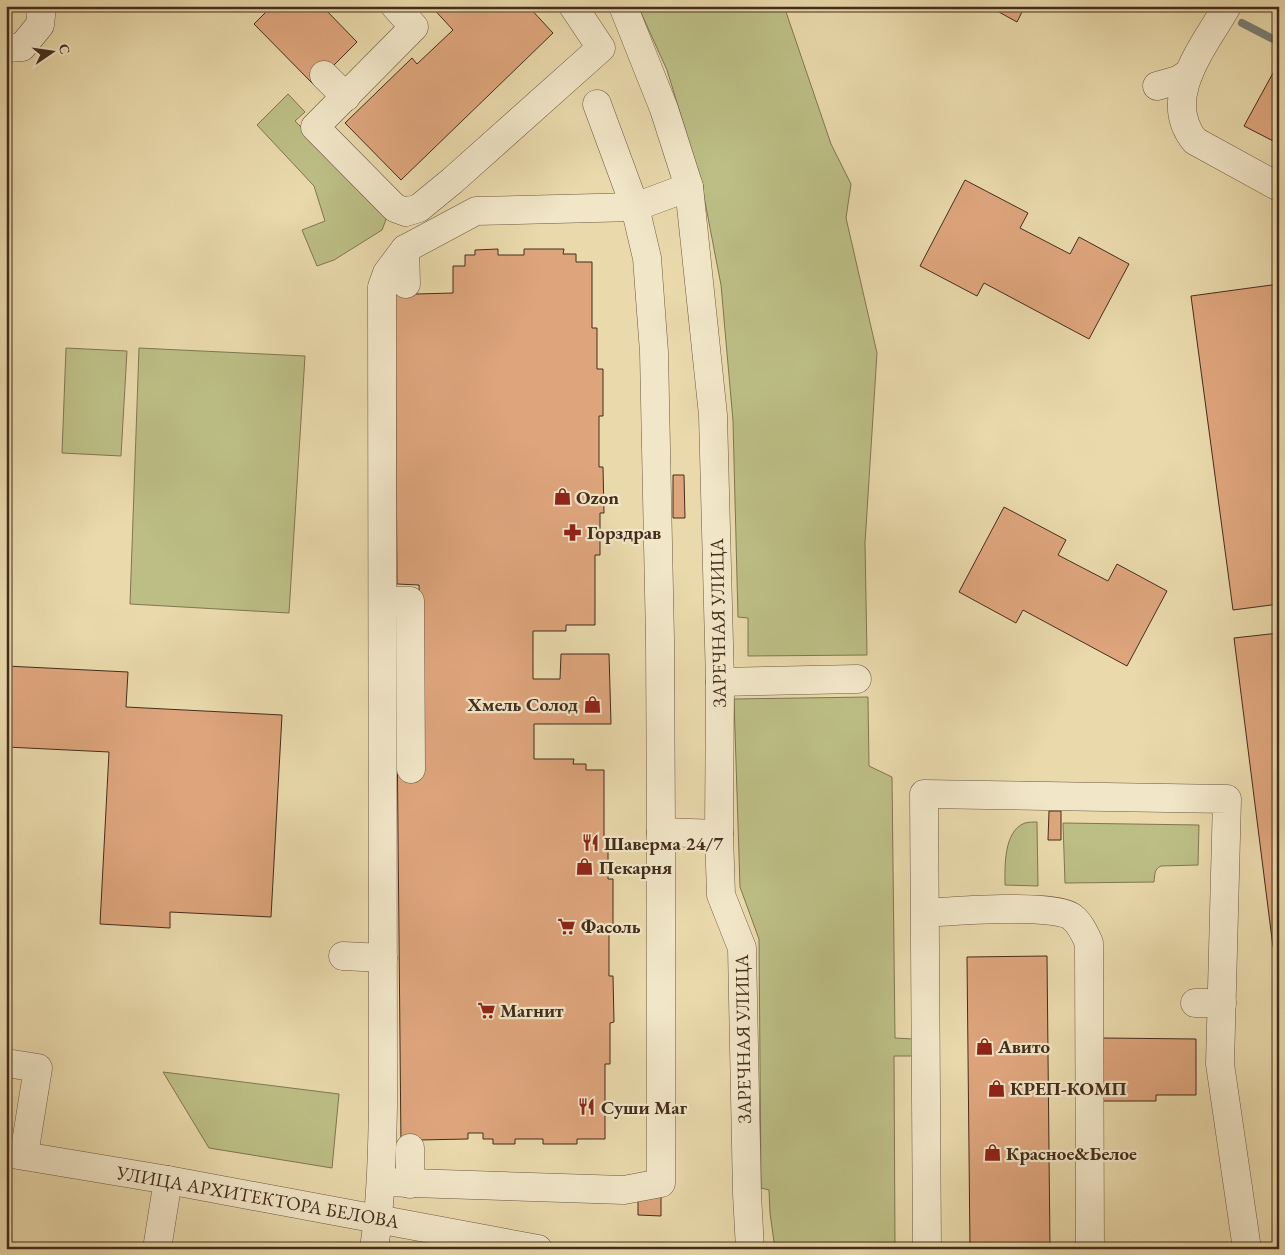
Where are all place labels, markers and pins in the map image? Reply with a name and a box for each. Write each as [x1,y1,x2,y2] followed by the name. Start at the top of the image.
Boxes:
[576,485,619,510] place label: Ozon
[552,487,572,507] shop icon: Ozon
[587,520,661,545] place label: Горздрав
[563,522,583,542] pharmacy icon: Горздрав
[467,692,578,717] place label: Хмель Солод
[582,694,602,714] shop icon: Хмель Солод
[604,831,724,856] place label: Шаверма 24/7
[580,833,600,853] restaurant icon: Шаверма 24/7
[599,855,672,880] place label: Пекарня
[575,857,595,877] shop icon: Пекарня
[581,914,641,939] place label: Фасоль
[557,916,577,936] supermarket icon: Фасоль
[500,998,564,1023] place label: Магнит
[476,1000,496,1020] supermarket icon: Магнит
[997,1034,1051,1059] place label: Авито
[974,1036,994,1056] shop icon: Авито
[1010,1076,1126,1101] place label: КРЕП-КОМП
[986,1078,1006,1098] shop icon: КРЕП-КОМП
[601,1095,687,1120] place label: Суши Маг
[577,1097,597,1117] restaurant icon: Суши Маг
[1006,1141,1137,1166] place label: Красное&Белое
[982,1143,1002,1163] shop icon: Красное&Белое

